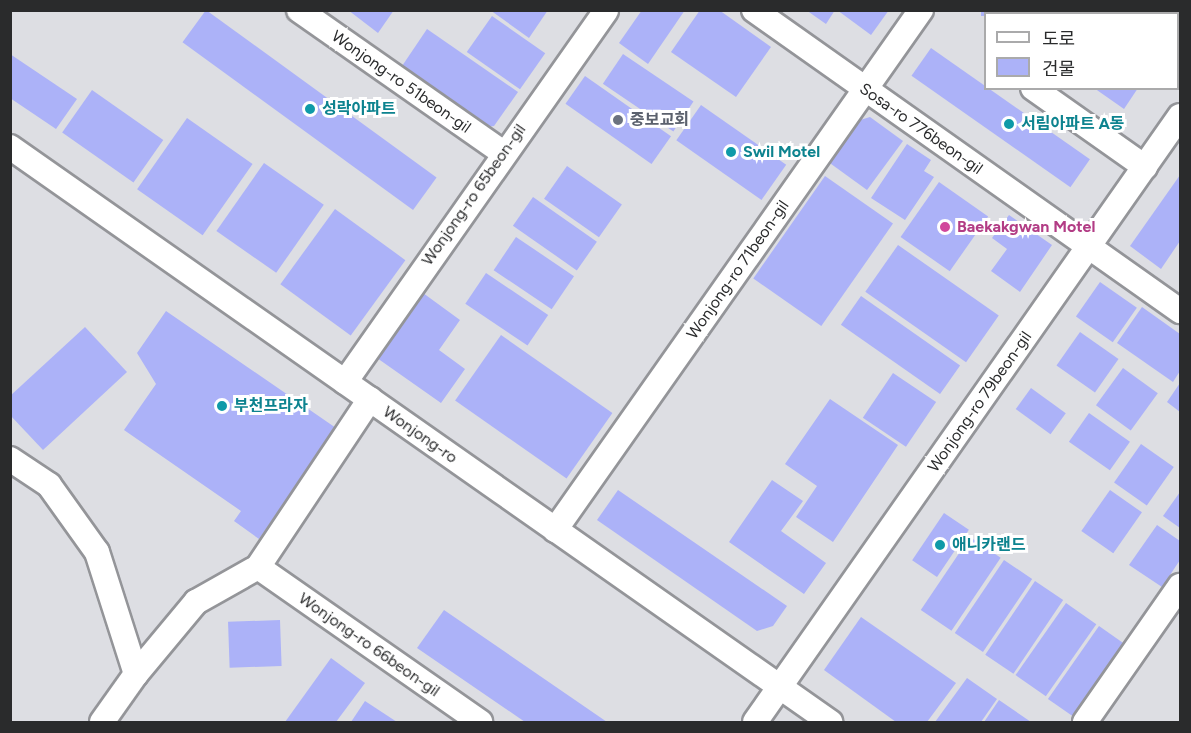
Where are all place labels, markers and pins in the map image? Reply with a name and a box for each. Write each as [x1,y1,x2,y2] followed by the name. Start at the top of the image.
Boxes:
[322,99,396,119] place label: 성락아파트
[303,102,317,116] marker: 성락아파트
[630,110,689,130] place label: 중보교회
[611,113,625,127] marker: 중보교회
[1021,114,1125,134] place label: 서림아파트 A동
[1002,117,1016,131] marker: 서림아파트 A동
[743,142,820,162] place label: Swil Motel
[724,145,738,159] marker: Swil Motel
[957,217,1095,237] place label: Baekakgwan Motel
[938,220,952,234] marker: Baekakgwan Motel
[234,396,308,416] place label: 부천프라자
[215,399,229,413] marker: 부천프라자
[952,535,1026,555] place label: 애니카랜드
[933,538,947,552] marker: 애니카랜드

